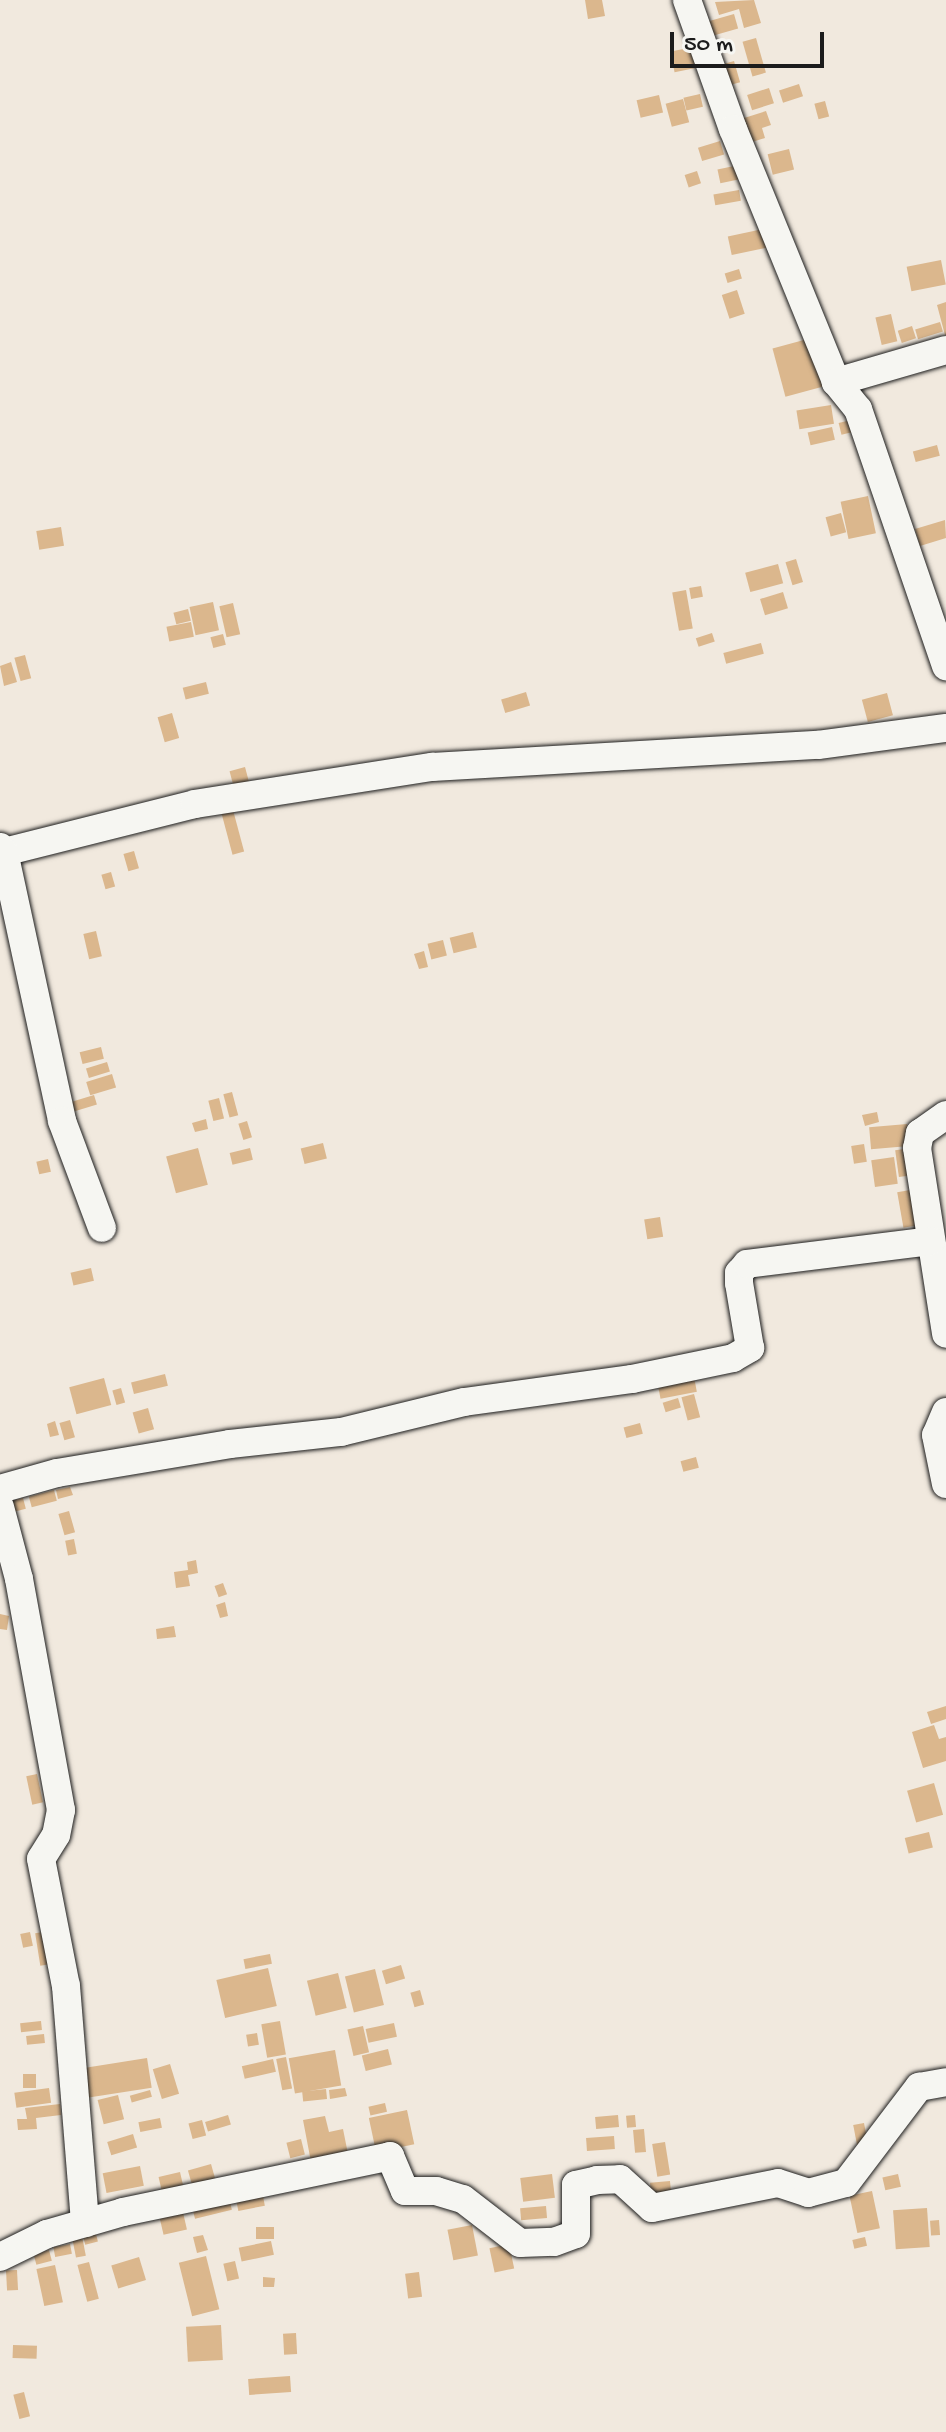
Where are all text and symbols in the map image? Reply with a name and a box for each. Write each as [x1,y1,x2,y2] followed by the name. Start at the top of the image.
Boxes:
[674,16,828,66] scale bar
[684,31,733,60] text: 50 m

